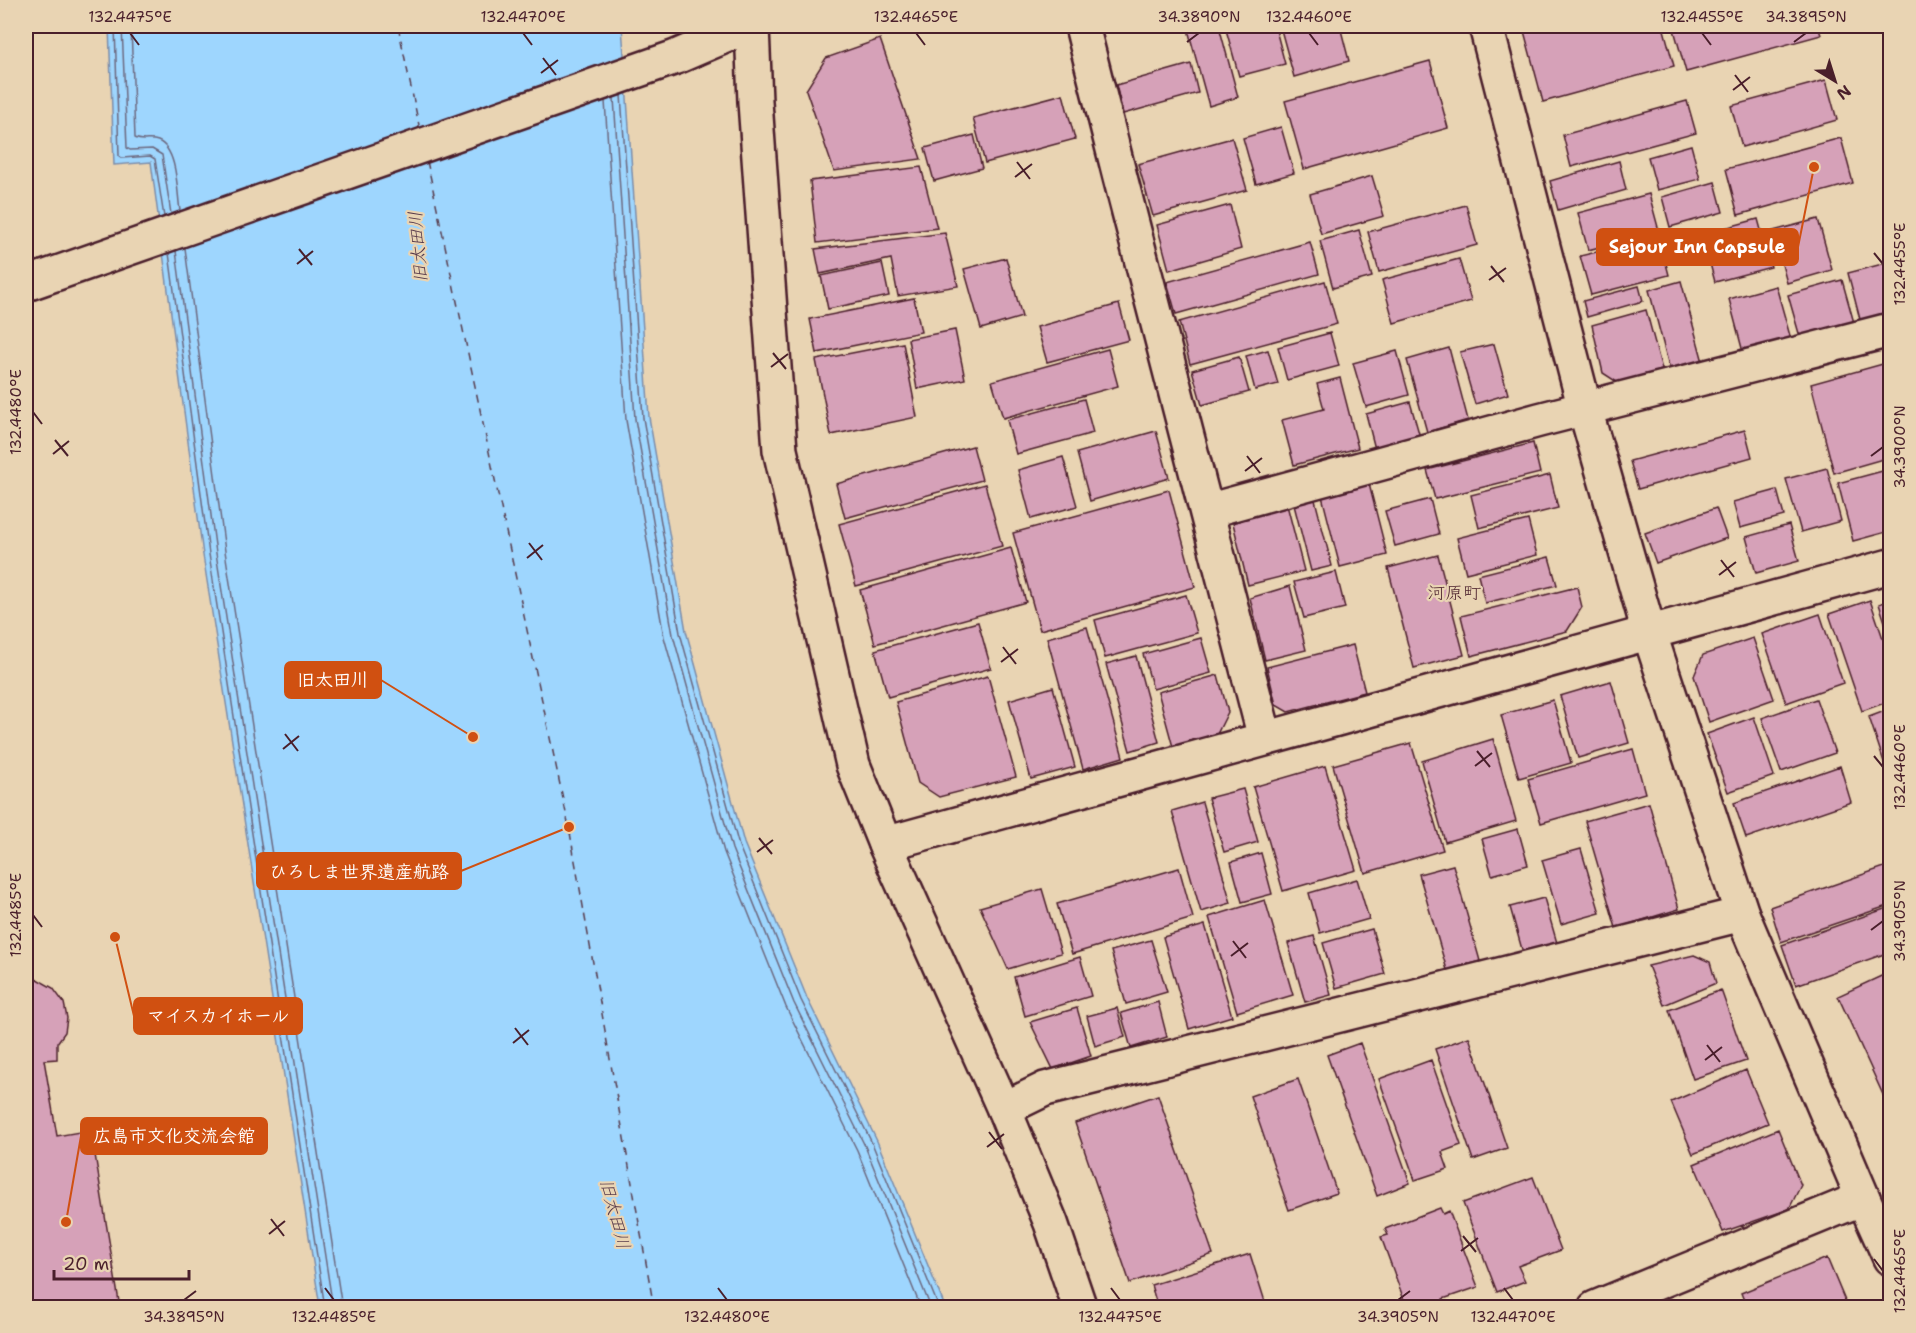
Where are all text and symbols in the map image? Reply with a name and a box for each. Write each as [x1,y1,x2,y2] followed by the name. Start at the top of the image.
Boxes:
[88,7,172,27] text: 132.4475°E
[480,7,566,27] text: 132.4470°E
[874,7,958,27] text: 132.4465°E
[1158,7,1240,27] text: 34.3890°N
[1266,7,1352,27] text: 132.4460°E
[1661,7,1743,27] text: 132.4455°E
[1765,7,1847,27] text: 34.3895°N
[1805,51,1865,111] north arrow
[1832,80,1855,105] text: N
[403,210,433,284] water label: 旧太田川
[1890,223,1910,305] text: 132.4455°E
[1597,229,1798,265] callout: Sejour Inn Capsule
[1609,235,1786,259] text: Sejour Inn Capsule
[6,369,26,455] text: 132.4480°E
[1890,405,1910,489] text: 34.3900°N
[1427,581,1481,605] district label: 河原町
[285,662,381,698] callout: 旧太田川
[297,668,369,692] text: 旧太田川
[1890,724,1910,810] text: 132.4460°E
[257,853,461,889] callout: ひろしま世界遺産航路
[269,860,449,884] text: ひろしま世界遺産航路
[6,873,26,957] text: 132.4485°E
[1890,880,1910,962] text: 34.3905°N
[134,998,302,1034] callout: マイスカイホール
[147,1004,289,1028] text: マイスカイホール
[81,1118,267,1154] callout: 広島市文化交流会館
[93,1124,255,1148] text: 広島市文化交流会館
[594,1176,636,1252] water label: 旧太田川
[1890,1229,1910,1313] text: 132.4465°E
[54,1243,189,1281] scale bar
[63,1252,109,1276] text: 20 m
[143,1307,225,1327] text: 34.3895°N
[292,1307,376,1327] text: 132.4485°E
[684,1307,770,1327] text: 132.4480°E
[1078,1307,1162,1327] text: 132.4475°E
[1357,1307,1439,1327] text: 34.3905°N
[1470,1307,1556,1327] text: 132.4470°E

